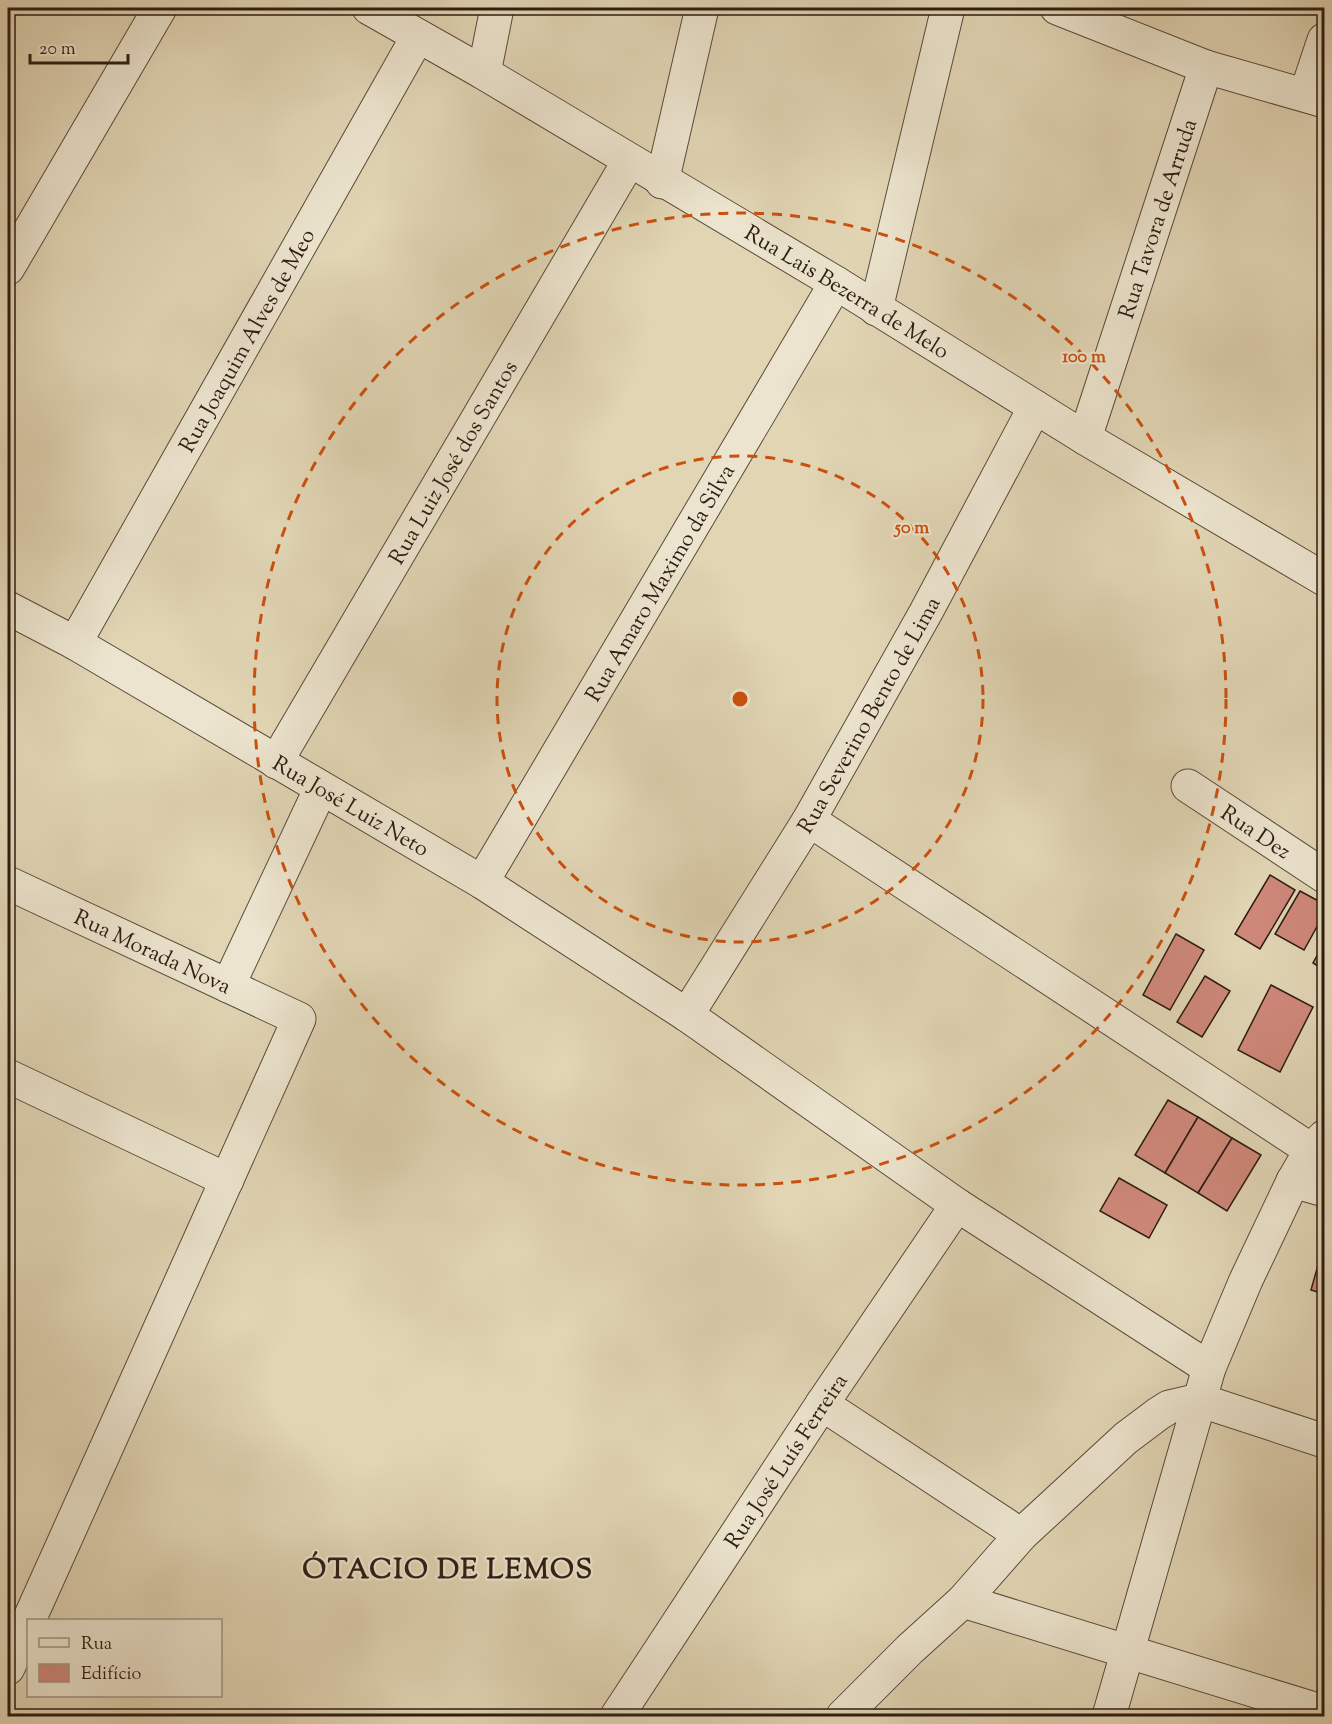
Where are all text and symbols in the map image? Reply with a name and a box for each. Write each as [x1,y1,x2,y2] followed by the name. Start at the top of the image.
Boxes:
[30,27,128,65] scale bar
[39,37,76,63] text: 20 m
[1112,115,1207,323] street label: Rua Tavora de Arruda
[737,219,955,369] street label: Rua Lais Bezerra de Melo
[173,224,325,459] street label: Rua Joaquim Alves de Meo
[1062,345,1106,371] text: 100 m
[382,355,527,572] street label: Rua Luiz José dos Santos
[579,459,744,709] street label: Rua Amaro Maximo da Silva
[893,516,929,542] text: 50 m
[791,592,950,841] street label: Rua Severino Bento de Lima
[730,689,750,709] centre of rings
[265,749,434,866] street label: Rua José Luiz Neto
[1213,799,1296,869] street label: Rua Dez
[68,903,236,1004] street label: Rua Morada Nova
[718,1368,857,1556] street label: Rua José Luís Ferreira
[302,1551,594,1591] district label: ÓTACIO DE LEMOS
[27,1619,222,1697] legend
[81,1632,112,1658] text: Rua
[81,1662,142,1688] text: Edifício

